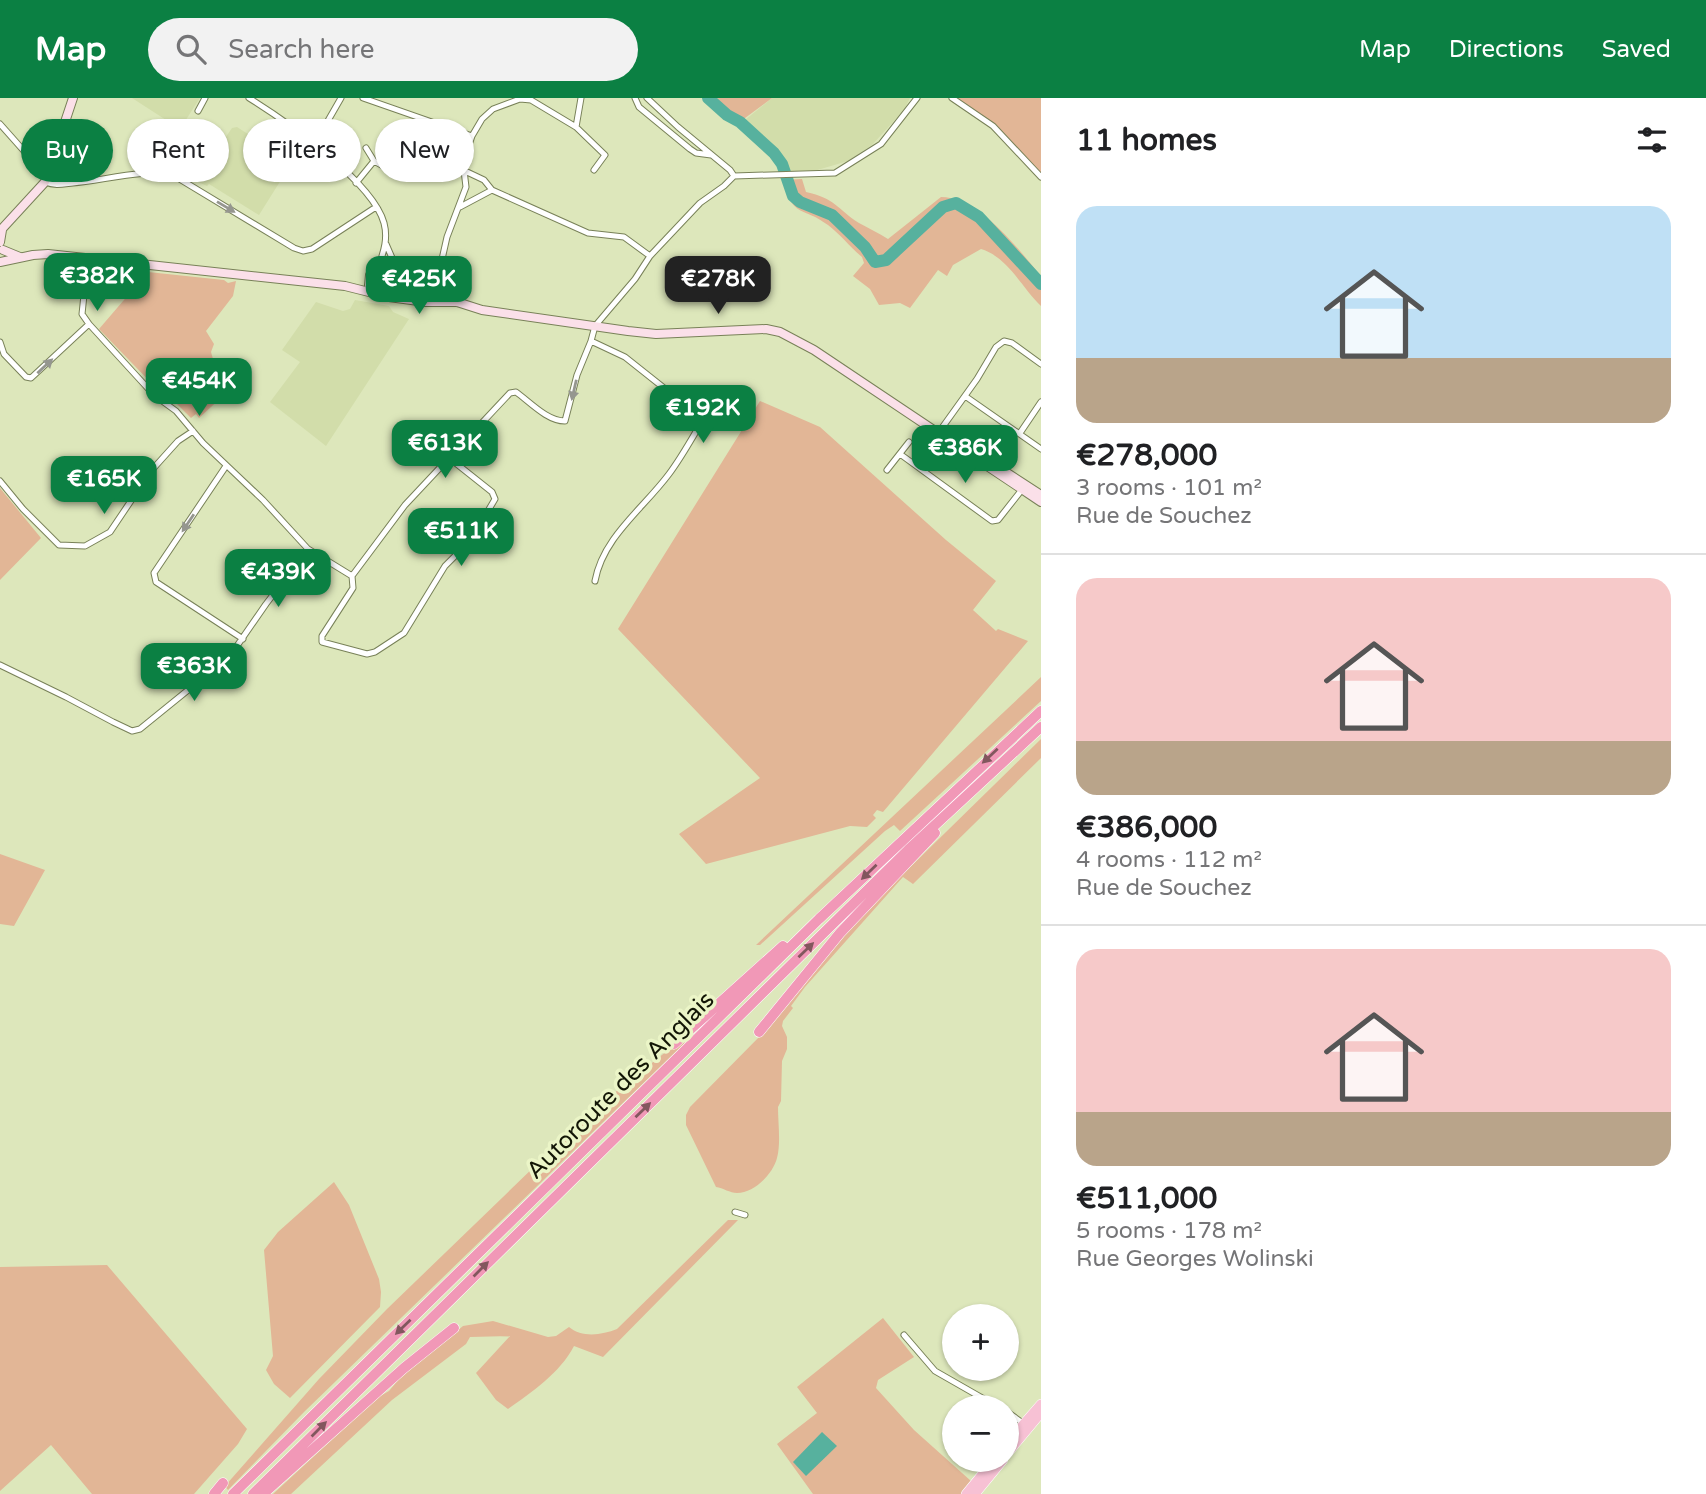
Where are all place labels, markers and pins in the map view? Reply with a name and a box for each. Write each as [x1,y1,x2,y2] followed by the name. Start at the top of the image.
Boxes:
[48,254,146,313] pin: €382K
[370,256,468,316] pin: €425K
[669,256,767,316] pin: €278K
[150,358,248,418] pin: €454K
[654,386,752,445] pin: €192K
[396,420,494,480] pin: €613K
[916,426,1014,485] pin: €386K
[55,456,153,516] pin: €165K
[412,508,510,568] pin: €511K
[229,550,327,609] pin: €439K
[145,644,243,703] pin: €363K

